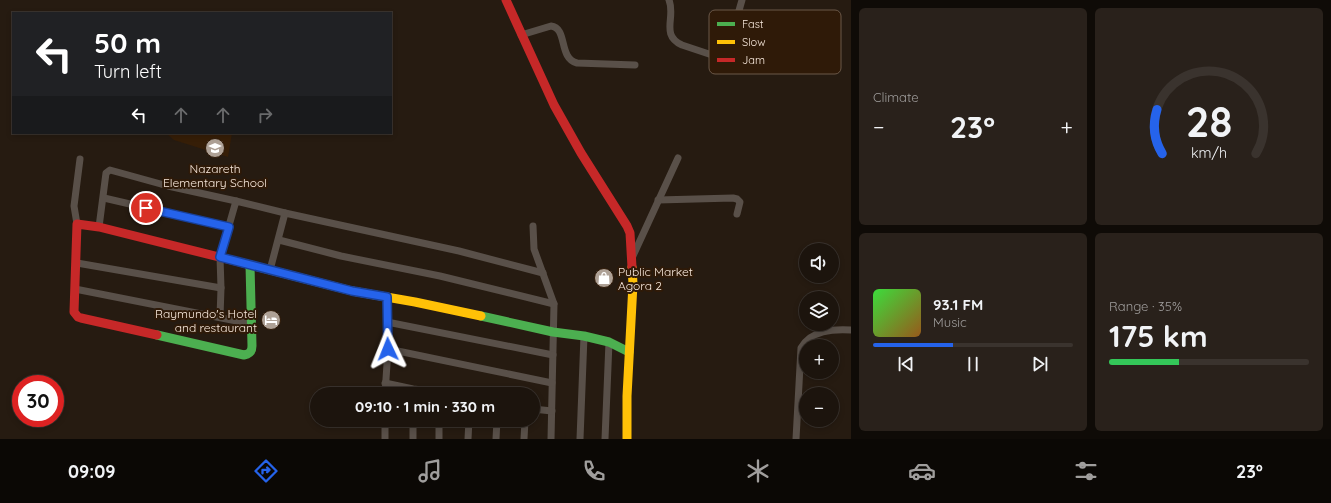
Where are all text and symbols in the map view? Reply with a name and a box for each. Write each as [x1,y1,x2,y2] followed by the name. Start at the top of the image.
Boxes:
[709,10,841,74] legend
[742,17,764,31] text: Fast
[94,25,161,60] text: 50 m
[28,28,80,80] icon: left
[742,35,766,49] text: Slow
[742,53,765,67] text: Jam
[94,60,162,83] text: Turn left
[873,89,919,105] text: Climate
[1186,95,1232,147] text: 28
[128,104,150,126] icon: left
[170,104,192,126] icon: ahead
[212,104,234,126] icon: ahead
[254,104,276,126] icon: right
[950,108,995,146] text: 23°
[873,113,884,141] text: −
[1061,113,1073,141] text: +
[204,137,226,159] school or university icon: Nazareth Elementary School
[1191,144,1227,162] text: km/h
[163,161,267,190] place label: Nazareth Elementary School
[129,191,163,225] pin
[135,197,157,219] icon: arrive
[799,243,839,427] map controls
[799,243,839,283] button: sound
[618,264,693,293] place label: Public Market Agora 2
[593,267,615,289] shop icon: Public Market Agora 2
[799,291,839,331] button: layers
[933,295,983,314] text: 93.1 FM
[1109,298,1182,314] text: Range · 35%
[155,306,257,335] place label: Raymundo's Hotel and restaurant
[260,309,282,331] hotel icon: Raymundo's Hotel and restaurant
[933,314,967,330] text: Music
[1109,317,1208,355] text: 175 km
[367,328,409,370] position arrow
[799,339,839,379] button: +
[895,353,917,375] icon: previous
[962,353,984,375] icon: pause
[1029,353,1051,375] icon: next
[12,375,64,427] speed limit sign: 30
[799,387,839,427] button: −
[355,397,495,416] text: 09:10 · 1 min · 330 m
[252,457,280,485] icon: directions
[416,457,444,485] icon: music
[580,457,608,485] icon: phone
[744,457,772,485] icon: climate
[908,457,936,485] icon: car
[1072,457,1100,485] icon: filters
[68,460,116,483] text: 09:09
[1236,460,1263,483] text: 23°

